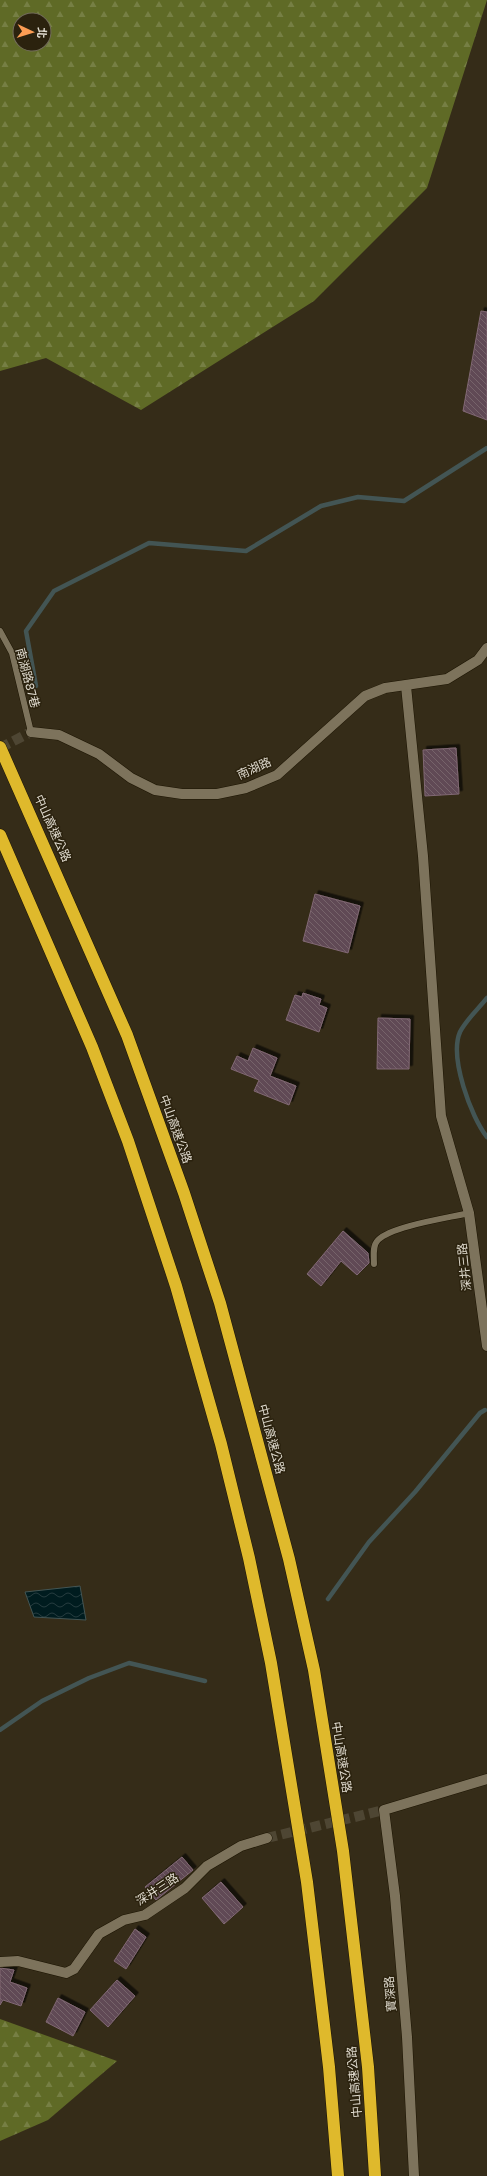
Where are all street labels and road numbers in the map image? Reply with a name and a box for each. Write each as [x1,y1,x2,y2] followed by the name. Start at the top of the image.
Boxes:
[13,646,43,710] street label: 南湖路87巷
[234,754,274,782] street label: 南湖路
[32,792,74,864] street label: 中山高速公路
[157,1093,195,1165] street label: 中山高速公路
[454,1242,474,1292] street label: 深井三路
[255,1402,289,1476] street label: 中山高速公路
[329,1720,355,1794] street label: 中山高速公路
[133,1870,181,1908] street label: 深井三路
[381,1975,399,2013] street label: 寶深路
[343,2045,365,2119] street label: 中山高速公路

